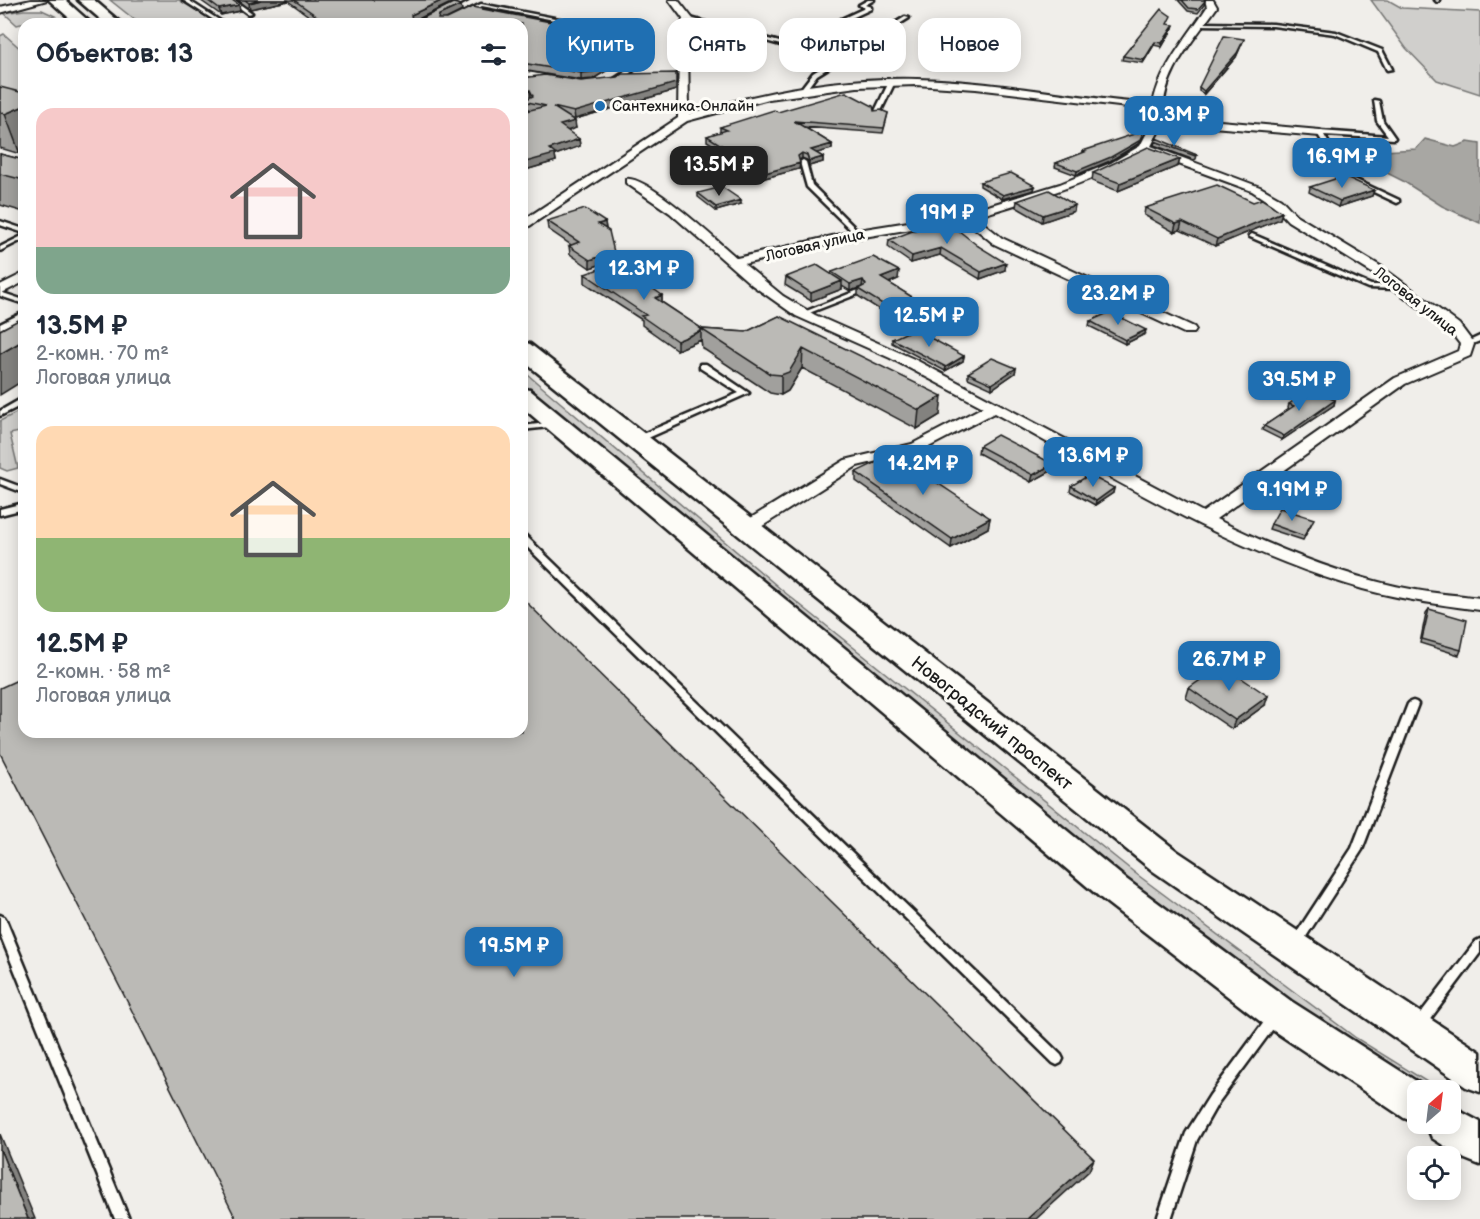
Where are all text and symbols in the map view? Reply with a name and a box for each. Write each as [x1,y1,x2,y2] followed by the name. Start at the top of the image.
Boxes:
[546,18,655,72] chip: Купить
[667,18,767,72] chip: Снять
[779,18,906,72] chip: Фильтры
[918,18,1021,72] chip: Новое
[477,38,510,71] icon: filters
[36,39,193,70] text: Объектов: 13
[1119,96,1229,147] pin: 10.3M ₽
[612,97,754,116] place label: Сантехника-Онлайн
[593,99,607,113] marker: Сантехника-Онлайн
[1138,103,1210,127] text: 10.3M ₽
[1287,138,1397,189] pin: 16.9M ₽
[1307,145,1377,169] text: 16.9M ₽
[664,146,774,197] pin: 13.5M ₽
[219,147,327,255] icon: home
[684,153,754,177] text: 13.5M ₽
[905,194,989,245] pin: 19M ₽
[920,201,974,225] text: 19M ₽
[763,225,867,266] street label: Логовая улица
[589,250,699,301] pin: 12.3M ₽
[609,257,679,281] text: 12.3M ₽
[1369,262,1462,340] street label: Логовая улица
[1063,275,1173,326] pin: 23.2M ₽
[1081,282,1155,306] text: 23.2M ₽
[874,297,984,348] pin: 12.5M ₽
[894,304,964,328] text: 12.5M ₽
[36,311,127,342] text: 13.5M ₽
[36,342,169,366] text: 2-комн. · 70 m²
[1244,361,1354,412] pin: 39.5M ₽
[36,366,171,390] text: Логовая улица
[1262,368,1336,392] text: 39.5M ₽
[1038,437,1148,488] pin: 13.6M ₽
[1058,444,1128,468] text: 13.6M ₽
[868,445,978,496] pin: 14.2M ₽
[888,452,958,476] text: 14.2M ₽
[219,465,327,573] icon: home
[1237,471,1347,522] pin: 9.19M ₽
[1257,478,1327,502] text: 9.19M ₽
[36,629,128,660] text: 12.5M ₽
[1174,641,1284,692] pin: 26.7M ₽
[1192,648,1266,672] text: 26.7M ₽
[907,652,1077,795] street label: Новоградский проспект
[36,660,171,684] text: 2-комн. · 58 m²
[36,684,171,708] text: Логовая улица
[459,927,569,978] pin: 19.5M ₽
[479,934,549,958] text: 19.5M ₽
[1407,1080,1461,1134] north arrow
[1407,1080,1461,1200] map controls
[1407,1146,1461,1200] button: locate

